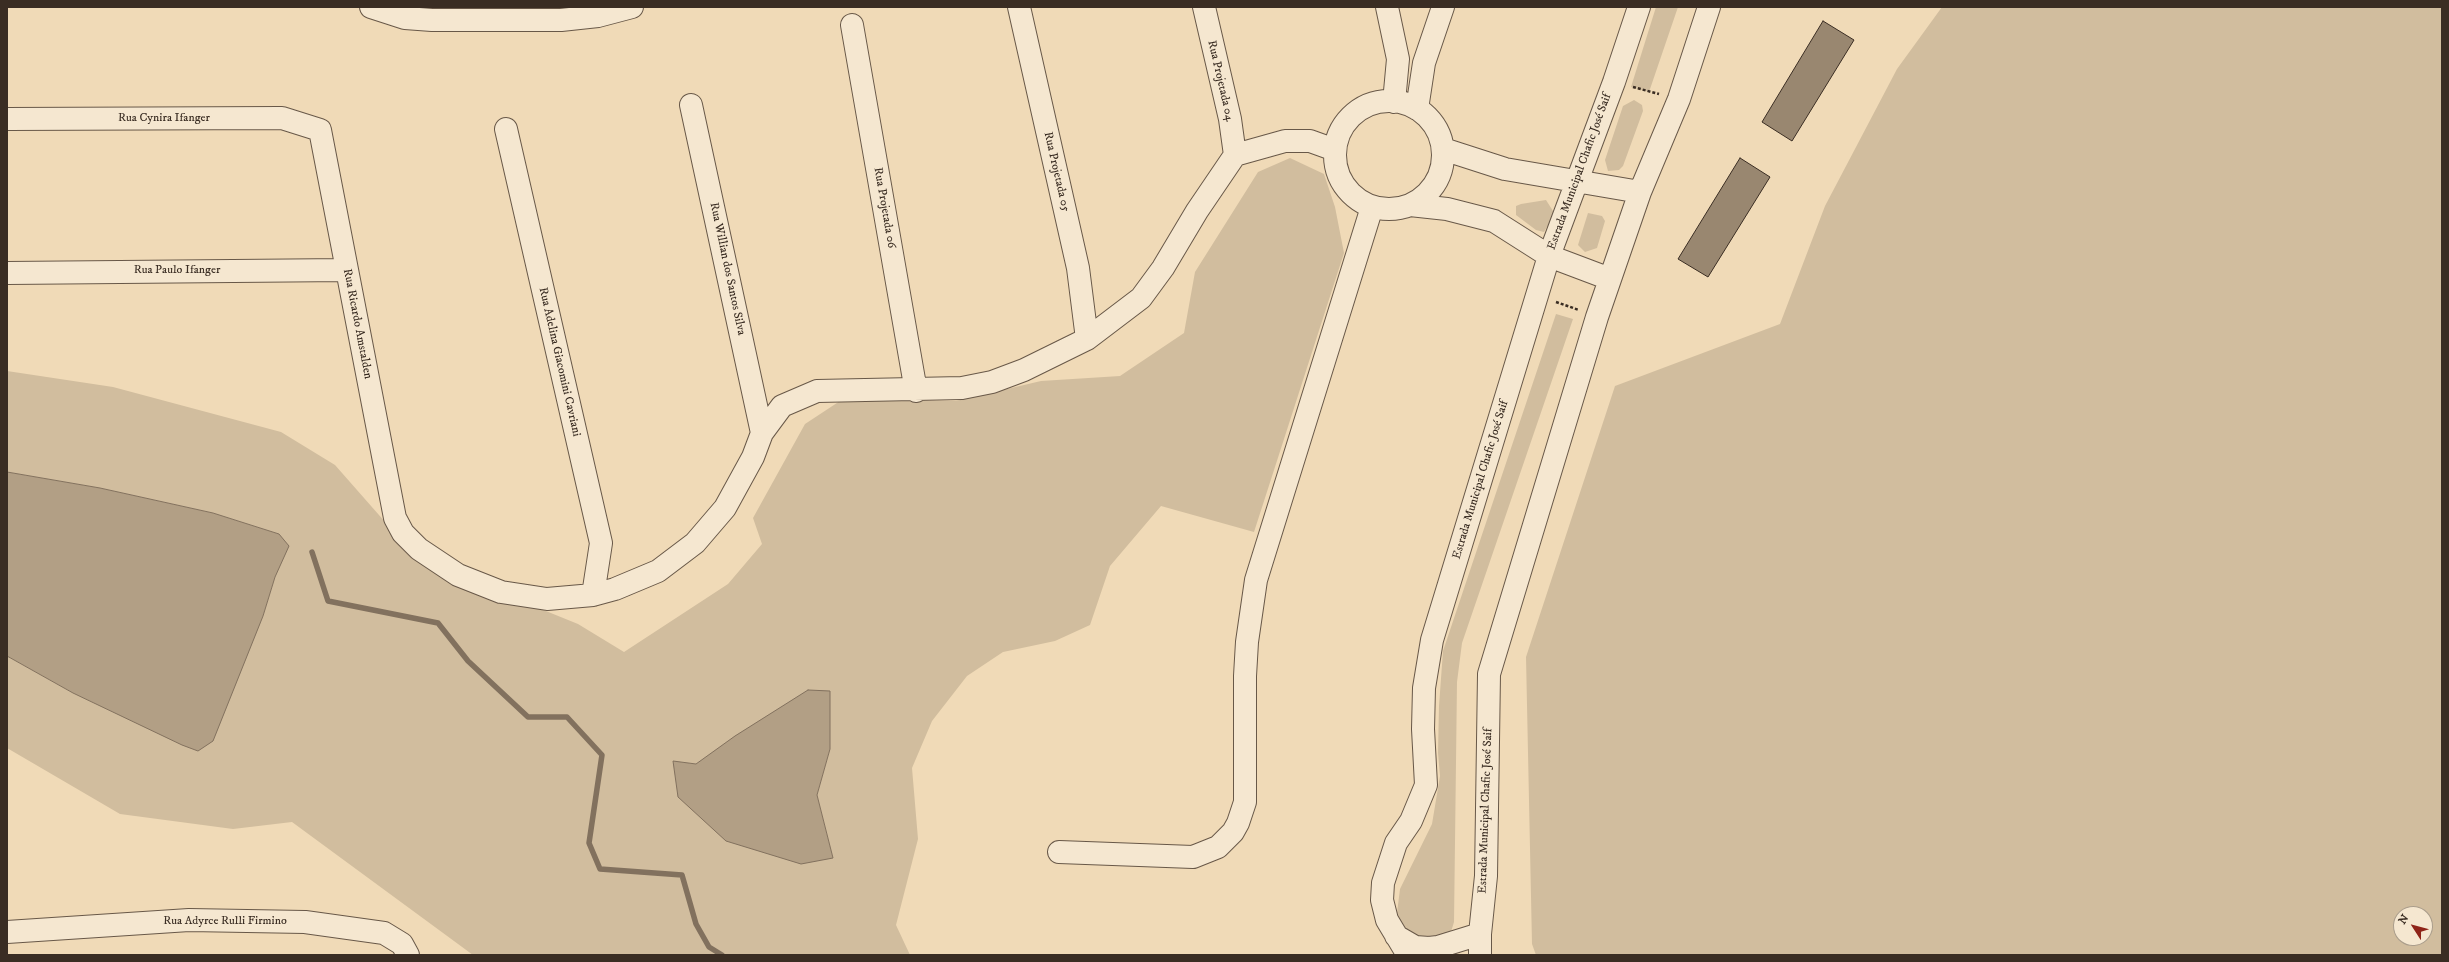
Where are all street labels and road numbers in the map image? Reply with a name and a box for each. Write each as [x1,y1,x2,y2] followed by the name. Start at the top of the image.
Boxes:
[1204,39,1236,123] street label: Rua Projetada 04
[1545,92,1615,252] street label: Estrada Municipal Chafic José Saif
[118,112,210,126] street label: Rua Cynira Ifanger
[1040,131,1072,213] street label: Rua Projetada 05
[870,166,898,250] street label: Rua Projetada 06
[706,201,748,337] street label: Rua Willian dos Santos Silva
[134,264,220,278] street label: Rua Paulo Ifanger
[339,268,375,380] street label: Rua Ricardo Amstalden
[535,286,583,438] street label: Rua Adelina Giacomini Cavriani
[1450,399,1512,561] street label: Estrada Municipal Chafic José Saif
[1476,728,1496,894] street label: Estrada Municipal Chafic José Saif
[163,915,287,929] street label: Rua Adyrce Rulli Firmino

